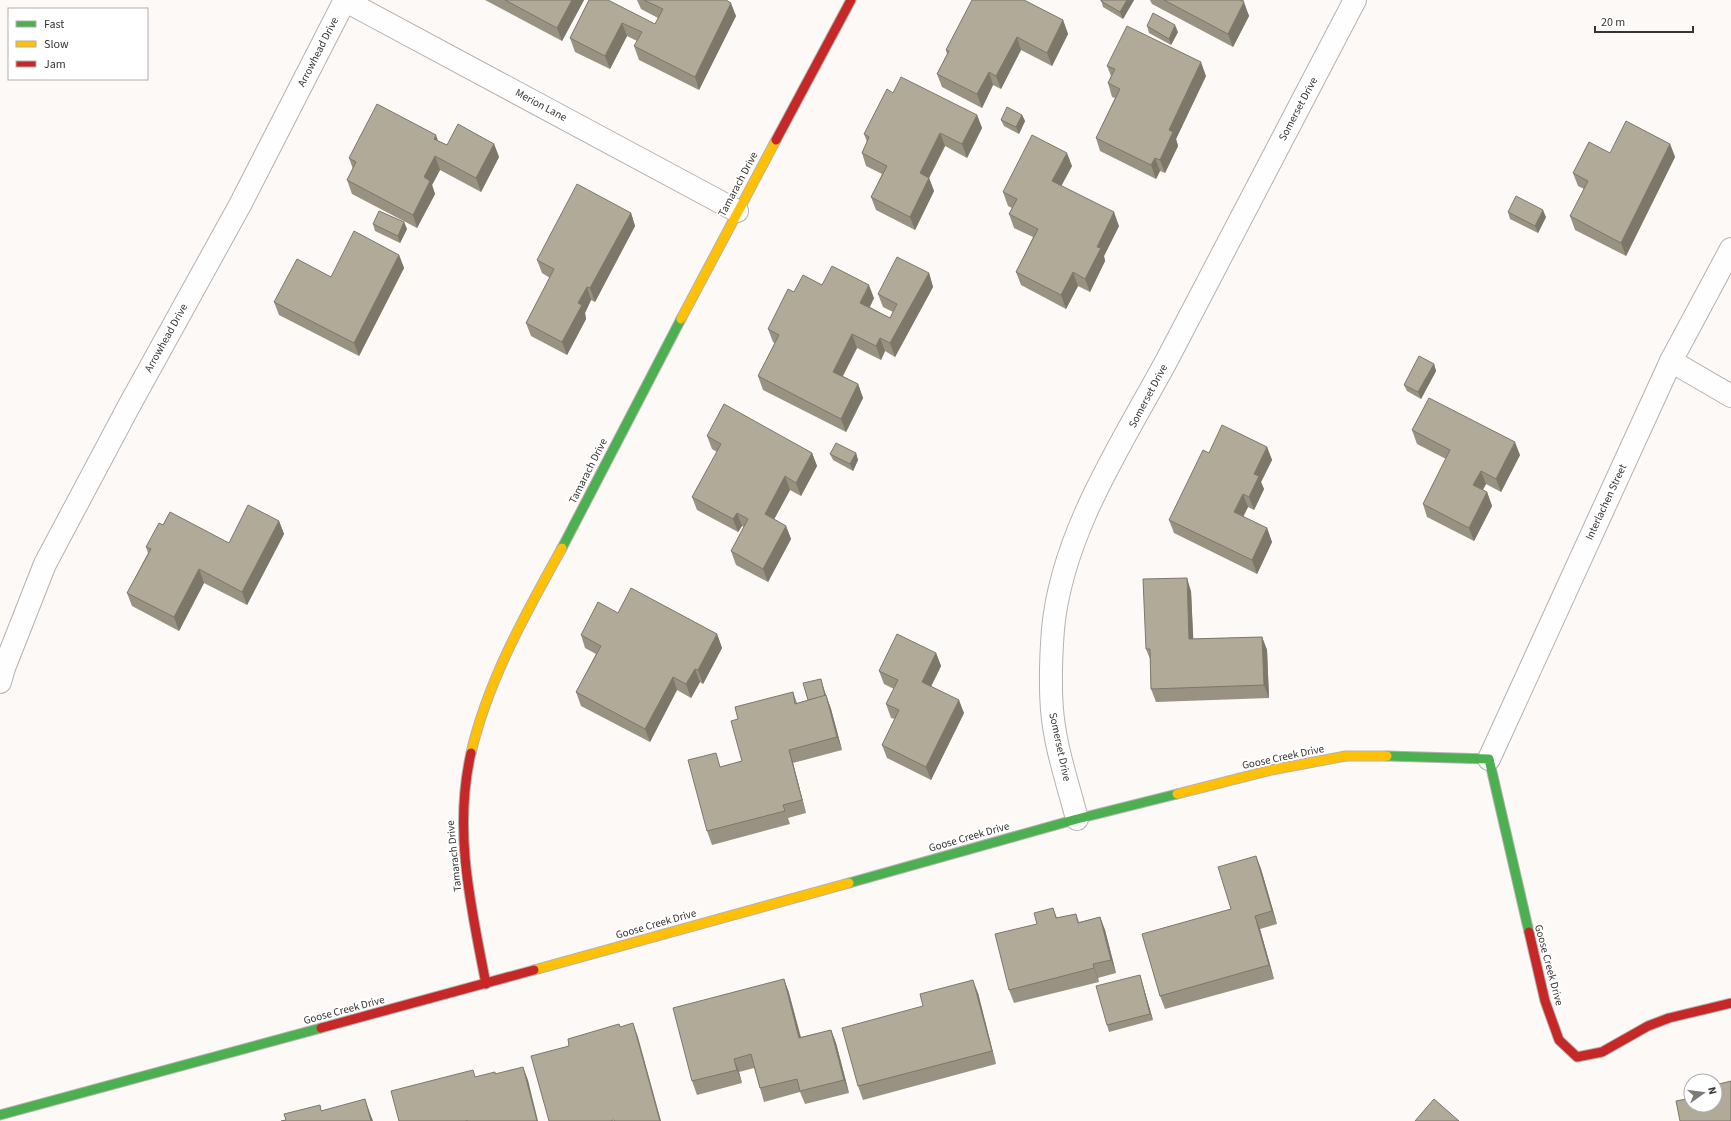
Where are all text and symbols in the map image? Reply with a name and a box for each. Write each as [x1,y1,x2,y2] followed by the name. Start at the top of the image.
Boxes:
[8,8,148,80] legend
[1595,8,1693,34] scale bar
[294,14,342,89] street label: Arrowhead Drive
[1601,14,1625,31] text: 20 m
[44,16,64,33] text: Fast
[44,36,69,53] text: Slow
[44,56,66,73] text: Jam
[1275,74,1321,143] street label: Somerset Drive
[513,85,570,125] street label: Merion Lane
[715,148,762,219] street label: Tamarach Drive
[141,301,191,375] street label: Arrowhead Drive
[1125,361,1171,430] street label: Somerset Drive
[565,435,611,506] street label: Tamarach Drive
[1582,461,1630,542] street label: Interlachen Street
[1045,711,1075,783] street label: Somerset Drive
[1241,741,1326,773] street label: Goose Creek Drive
[927,818,1012,856] street label: Goose Creek Drive
[443,819,465,892] street label: Tamarach Drive
[614,905,699,943] street label: Goose Creek Drive
[1531,923,1567,1008] street label: Goose Creek Drive
[302,992,387,1028] street label: Goose Creek Drive
[1683,1073,1723,1113] north arrow
[1704,1085,1720,1096] text: N

